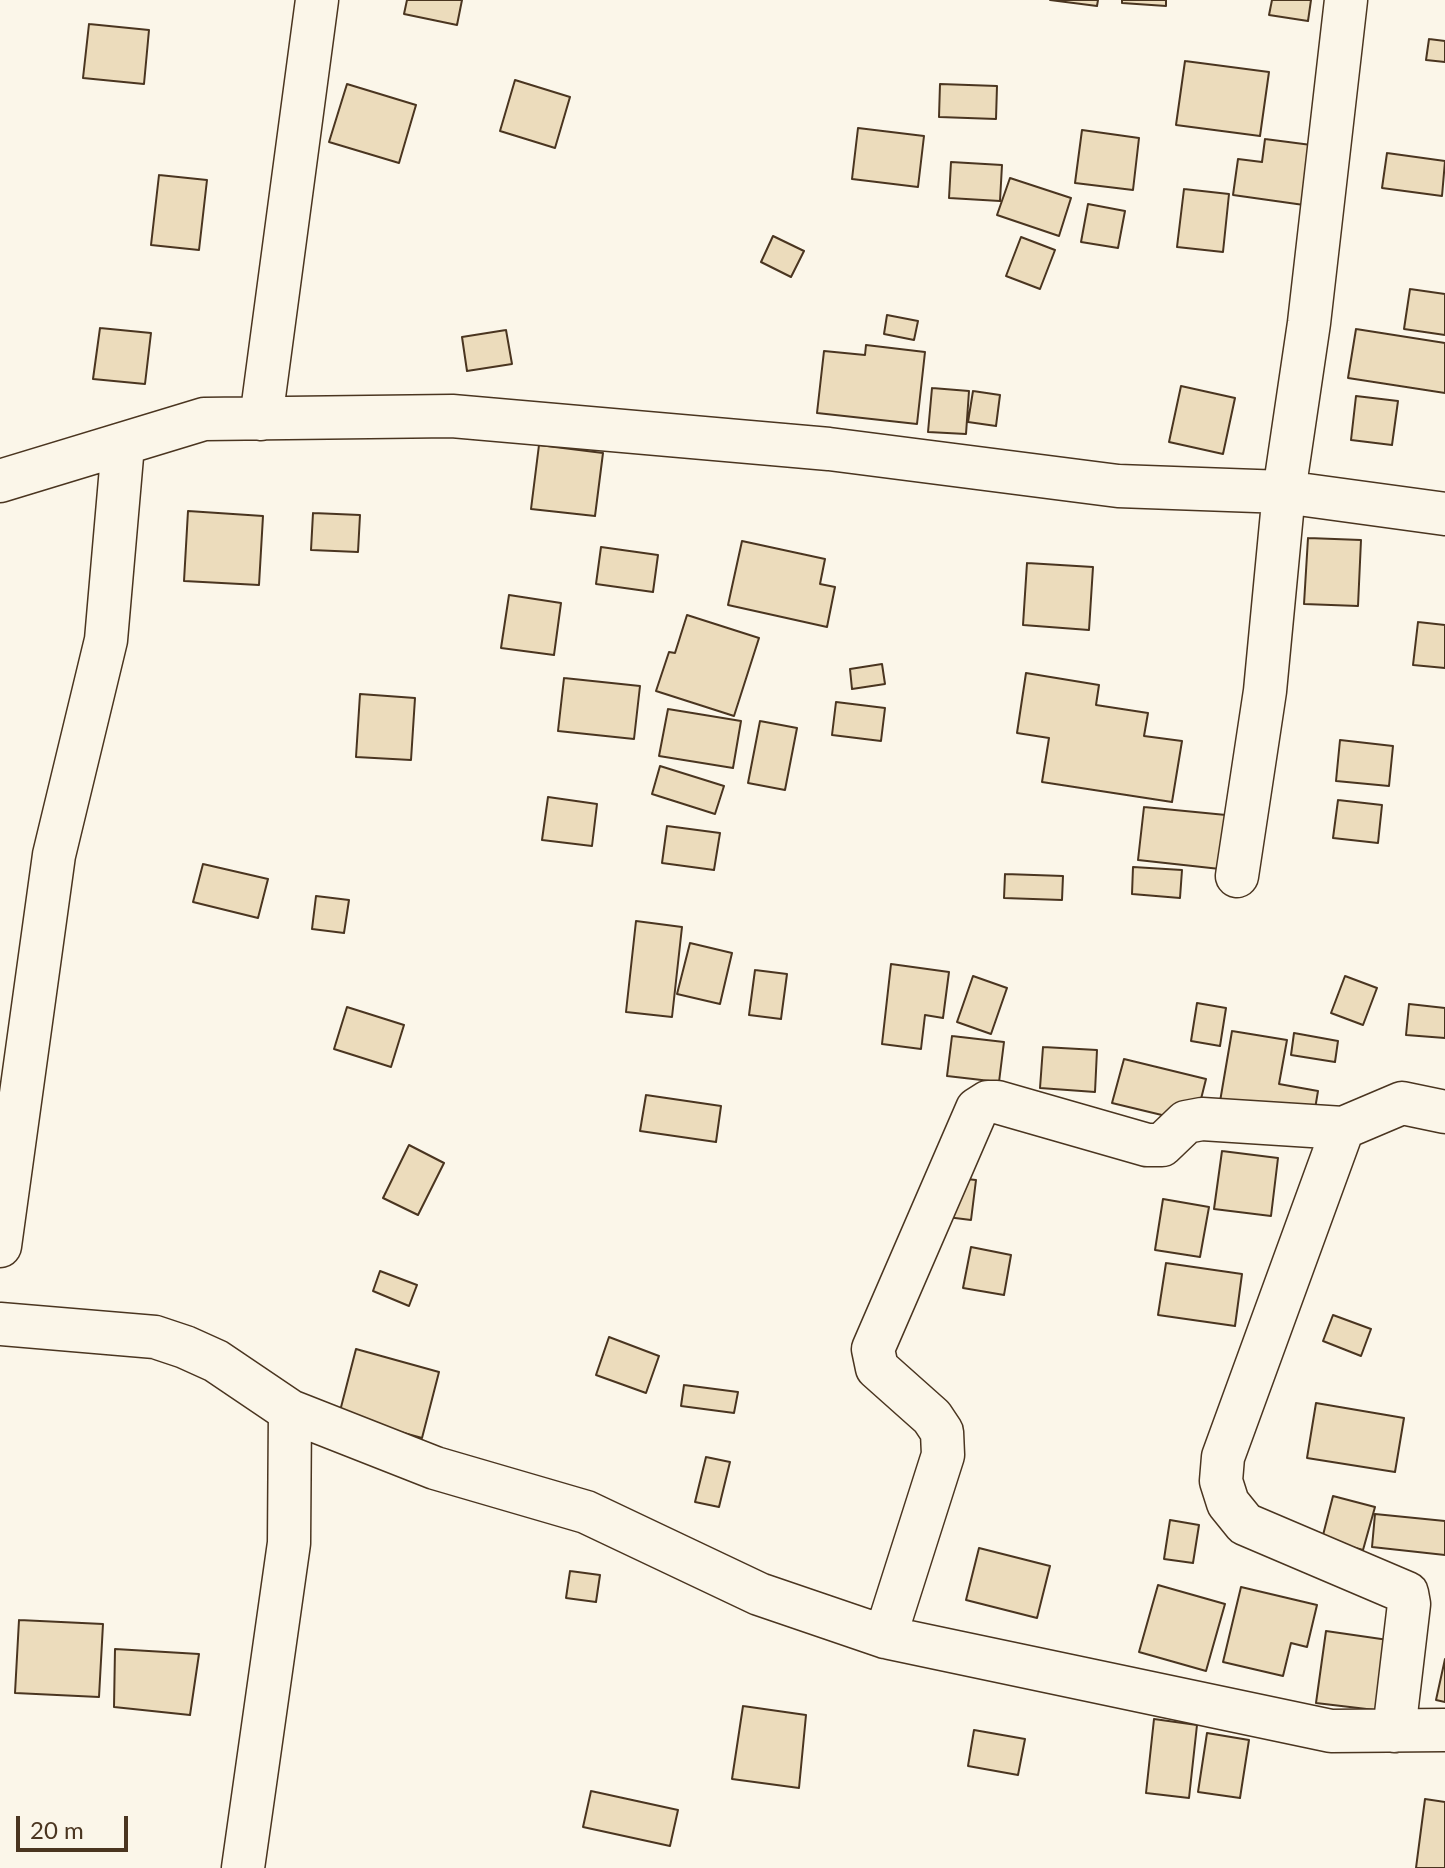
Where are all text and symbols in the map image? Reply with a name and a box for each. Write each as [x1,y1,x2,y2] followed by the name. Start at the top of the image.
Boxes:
[20,1800,132,1850] scale bar
[30,1815,84,1844] text: 20 m

